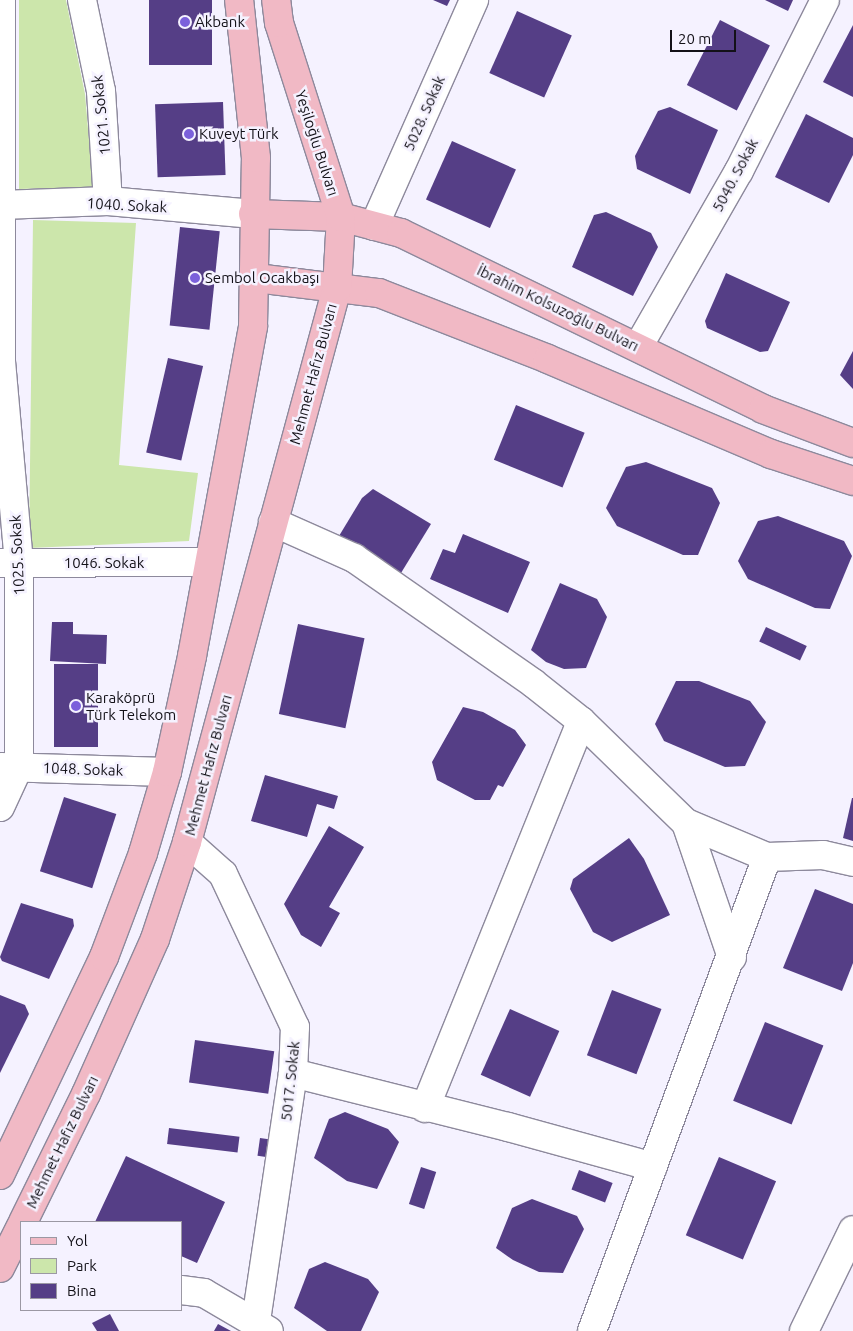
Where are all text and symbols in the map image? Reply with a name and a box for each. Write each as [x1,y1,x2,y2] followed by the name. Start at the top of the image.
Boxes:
[195,13,245,31] place label: Akbank
[179,16,191,28] marker: Akbank
[673,20,739,52] scale bar
[678,30,711,47] text: 20 m
[399,73,449,153] street label: 5028. Sokak
[88,74,114,156] street label: 1021. Sokak
[291,88,343,198] street label: Yeşiloğlu Bulvarı
[199,125,278,143] place label: Kuveyt Türk
[183,128,195,140] marker: Kuveyt Türk
[708,135,762,215] street label: 5040. Sokak
[86,194,168,216] street label: 1040. Sokak
[474,261,642,355] street label: İbrahim Kolsuzoğlu Bulvarı
[205,269,319,287] place label: Sembol Ocakbaşı
[189,272,201,284] marker: Sembol Ocakbaşı
[286,302,340,446] street label: Mehmet Hafız Bulvarı
[6,514,28,596] street label: 1025. Sokak
[64,554,144,572] street label: 1046. Sokak
[86,688,176,723] place label: Karaköprü Türk Telekom
[181,693,235,837] street label: Mehmet Hafız Bulvarı
[70,700,82,712] marker: Karaköprü Türk Telekom
[42,759,124,779] street label: 1048. Sokak
[277,1040,303,1122] street label: 5017. Sokak
[22,1073,102,1211] street label: Mehmet Hafız Bulvarı
[20,1221,182,1311] legend
[67,1232,88,1249] text: Yol
[67,1257,97,1274] text: Park
[67,1282,96,1299] text: Bina

